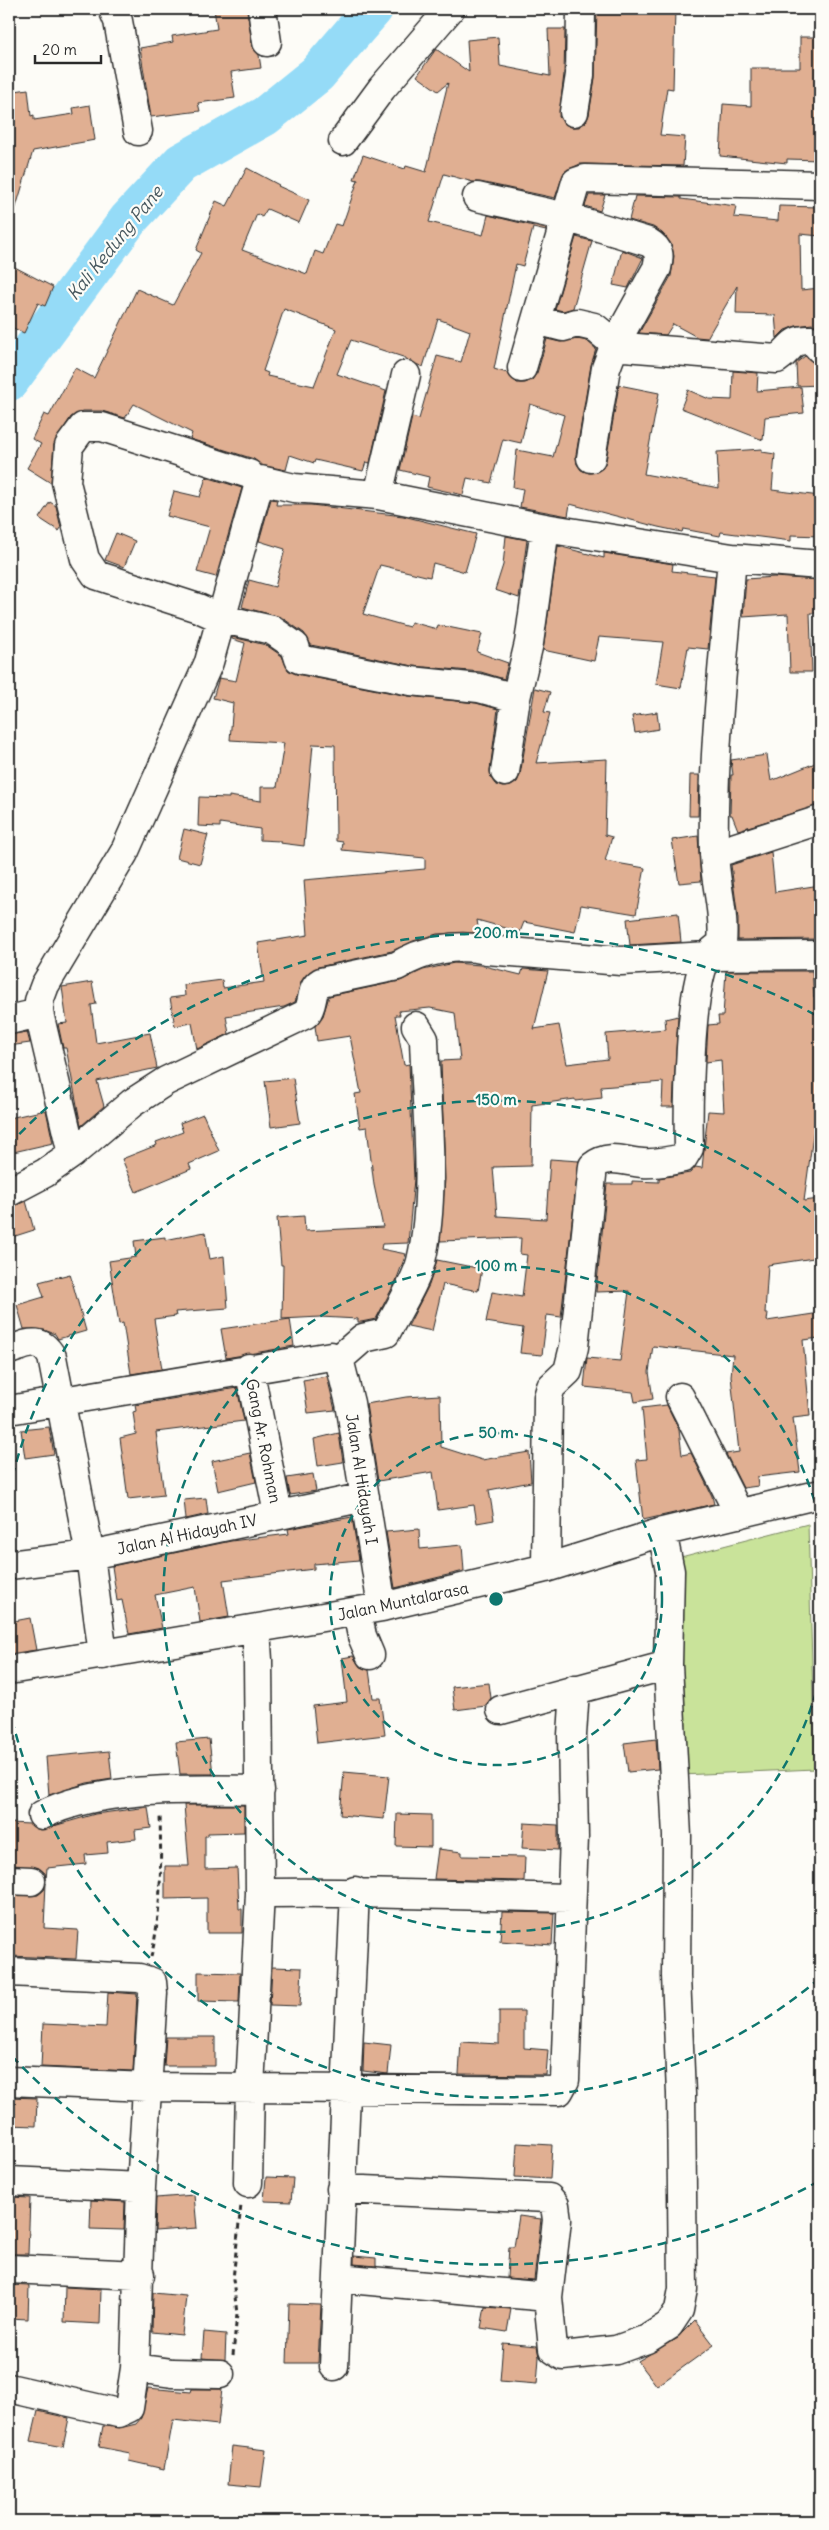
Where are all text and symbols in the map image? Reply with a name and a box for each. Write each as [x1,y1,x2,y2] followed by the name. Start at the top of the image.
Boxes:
[35,32,101,64] scale bar
[42,40,77,59] text: 20 m
[61,180,169,305] water label: Kali Kedung Pane
[474,923,518,942] text: 200 m
[475,1090,517,1109] text: 150 m
[475,1256,517,1275] text: 100 m
[242,1377,286,1505] street label: Gang Ar. Rohman
[342,1412,382,1546] street label: Jalan Al Hidayah I
[478,1423,514,1442] text: 50 m
[115,1509,259,1559] street label: Jalan Al Hidayah IV
[336,1577,470,1625] street label: Jalan Muntalarasa
[487,1590,505,1608] centre of rings

